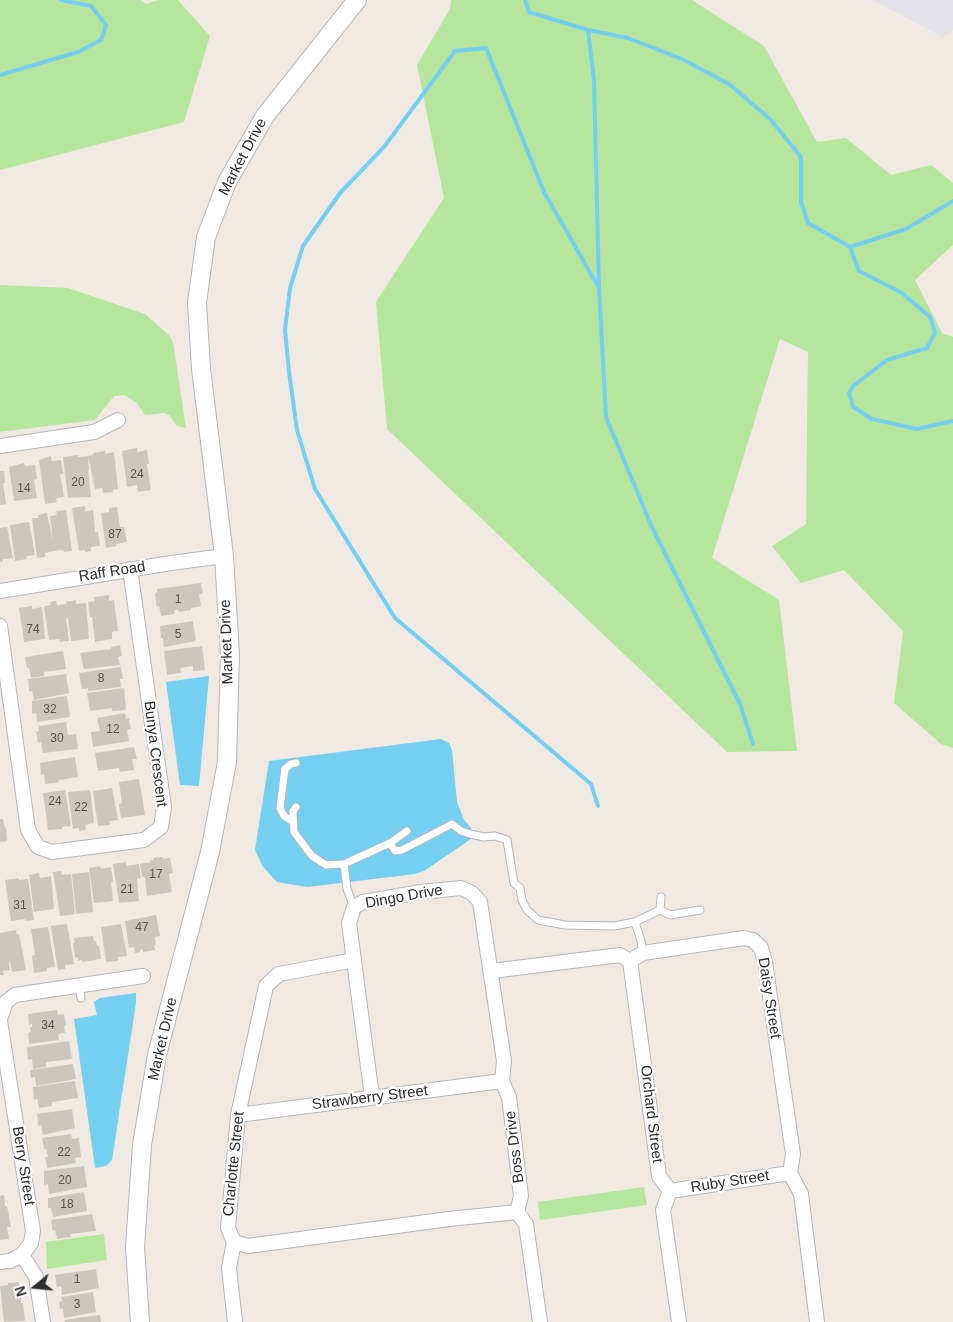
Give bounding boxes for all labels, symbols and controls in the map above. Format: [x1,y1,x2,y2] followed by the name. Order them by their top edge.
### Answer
[215,115,271,199] street label: Market Drive
[130,468,144,482] house number: 24
[71,476,85,490] house number: 20
[17,482,31,496] house number: 14
[108,528,122,542] house number: 87
[77,558,147,586] street label: Raff Road
[175,593,181,607] house number: 1
[217,599,237,685] street label: Market Drive
[26,623,40,637] house number: 74
[175,628,181,642] house number: 5
[98,672,104,686] house number: 8
[140,700,170,808] street label: Bunya Crescent
[43,703,57,717] house number: 32
[106,723,120,737] house number: 12
[50,732,64,746] house number: 30
[48,795,62,809] house number: 24
[74,801,88,815] house number: 22
[149,868,163,882] house number: 17
[364,881,444,913] street label: Dingo Drive
[120,883,134,897] house number: 21
[13,899,27,913] house number: 31
[135,921,149,935] house number: 47
[754,956,784,1040] street label: Daisy Street
[145,996,181,1082] street label: Market Drive
[41,1019,55,1033] house number: 34
[636,1064,666,1164] street label: Orchard Street
[311,1082,429,1114] street label: Strawberry Street
[502,1110,528,1184] street label: Boss Drive
[220,1111,248,1217] street label: Charlotte Street
[8,1125,38,1207] street label: Berry Street
[57,1146,71,1160] house number: 22
[689,1167,771,1197] street label: Ruby Street
[58,1174,72,1188] house number: 20
[60,1198,74,1212] house number: 18
[10,1262,60,1312] north arrow
[74,1273,80,1287] house number: 1
[12,1284,30,1299] text: N
[74,1298,80,1312] house number: 3

